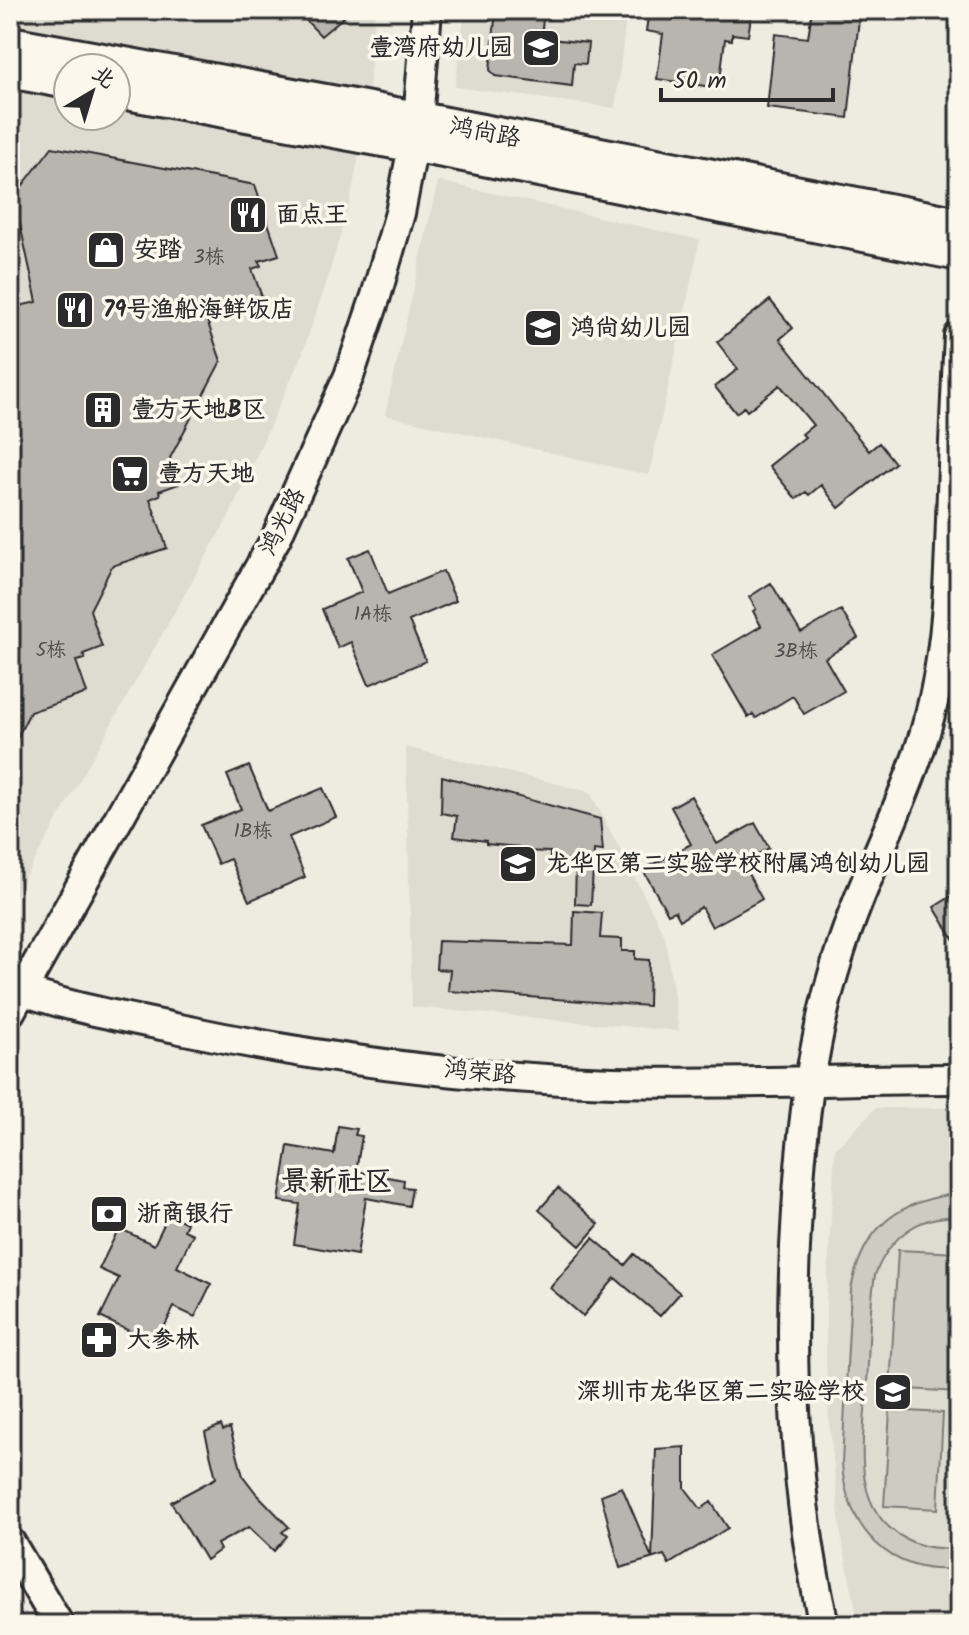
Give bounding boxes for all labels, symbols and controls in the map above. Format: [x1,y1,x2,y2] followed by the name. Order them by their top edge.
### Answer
[520,27,562,69] school or university icon: 壹湾府幼儿园
[369,29,513,68] place label: 壹湾府幼儿园
[52,52,132,132] north arrow
[661,52,833,102] scale bar
[83,58,122,99] text: 北
[673,62,727,101] text: 50 m
[446,107,524,159] street label: 鸿尚路
[227,194,269,236] restaurant icon: 面点王
[276,196,348,235] place label: 面点王
[85,229,127,271] shop icon: 安踏
[134,231,182,270] place label: 安踏
[193,242,225,274] house number: 3栋
[54,289,96,331] restaurant icon: 79号渔船海鲜饭店
[103,291,294,330] place label: 79号渔船海鲜饭店
[522,307,564,349] school or university icon: 鸿尚幼儿园
[571,309,691,348] place label: 鸿尚幼儿园
[82,389,124,431] building icon: 壹方天地B区
[131,391,266,430] place label: 壹方天地B区
[109,453,151,495] supermarket icon: 壹方天地
[158,455,254,494] place label: 壹方天地
[249,481,317,563] street label: 鸿光路
[354,599,392,631] house number: 1A栋
[36,635,66,667] house number: 5栋
[774,636,818,668] house number: 3B栋
[233,816,273,848] house number: 1B栋
[497,843,539,885] school or university icon: 龙华区第二实验学校附属鸿创幼儿园
[546,845,930,884] place label: 龙华区第二实验学校附属鸿创幼儿园
[442,1050,518,1096] street label: 鸿荣路
[281,1160,393,1205] district label: 景新社区
[88,1193,130,1235] bank icon: 浙商银行
[137,1195,233,1234] place label: 浙商银行
[78,1319,120,1361] pharmacy icon: 大参林
[127,1321,199,1360] place label: 大参林
[872,1371,914,1413] school or university icon: 深圳市龙华区第二实验学校
[577,1373,865,1412] place label: 深圳市龙华区第二实验学校

